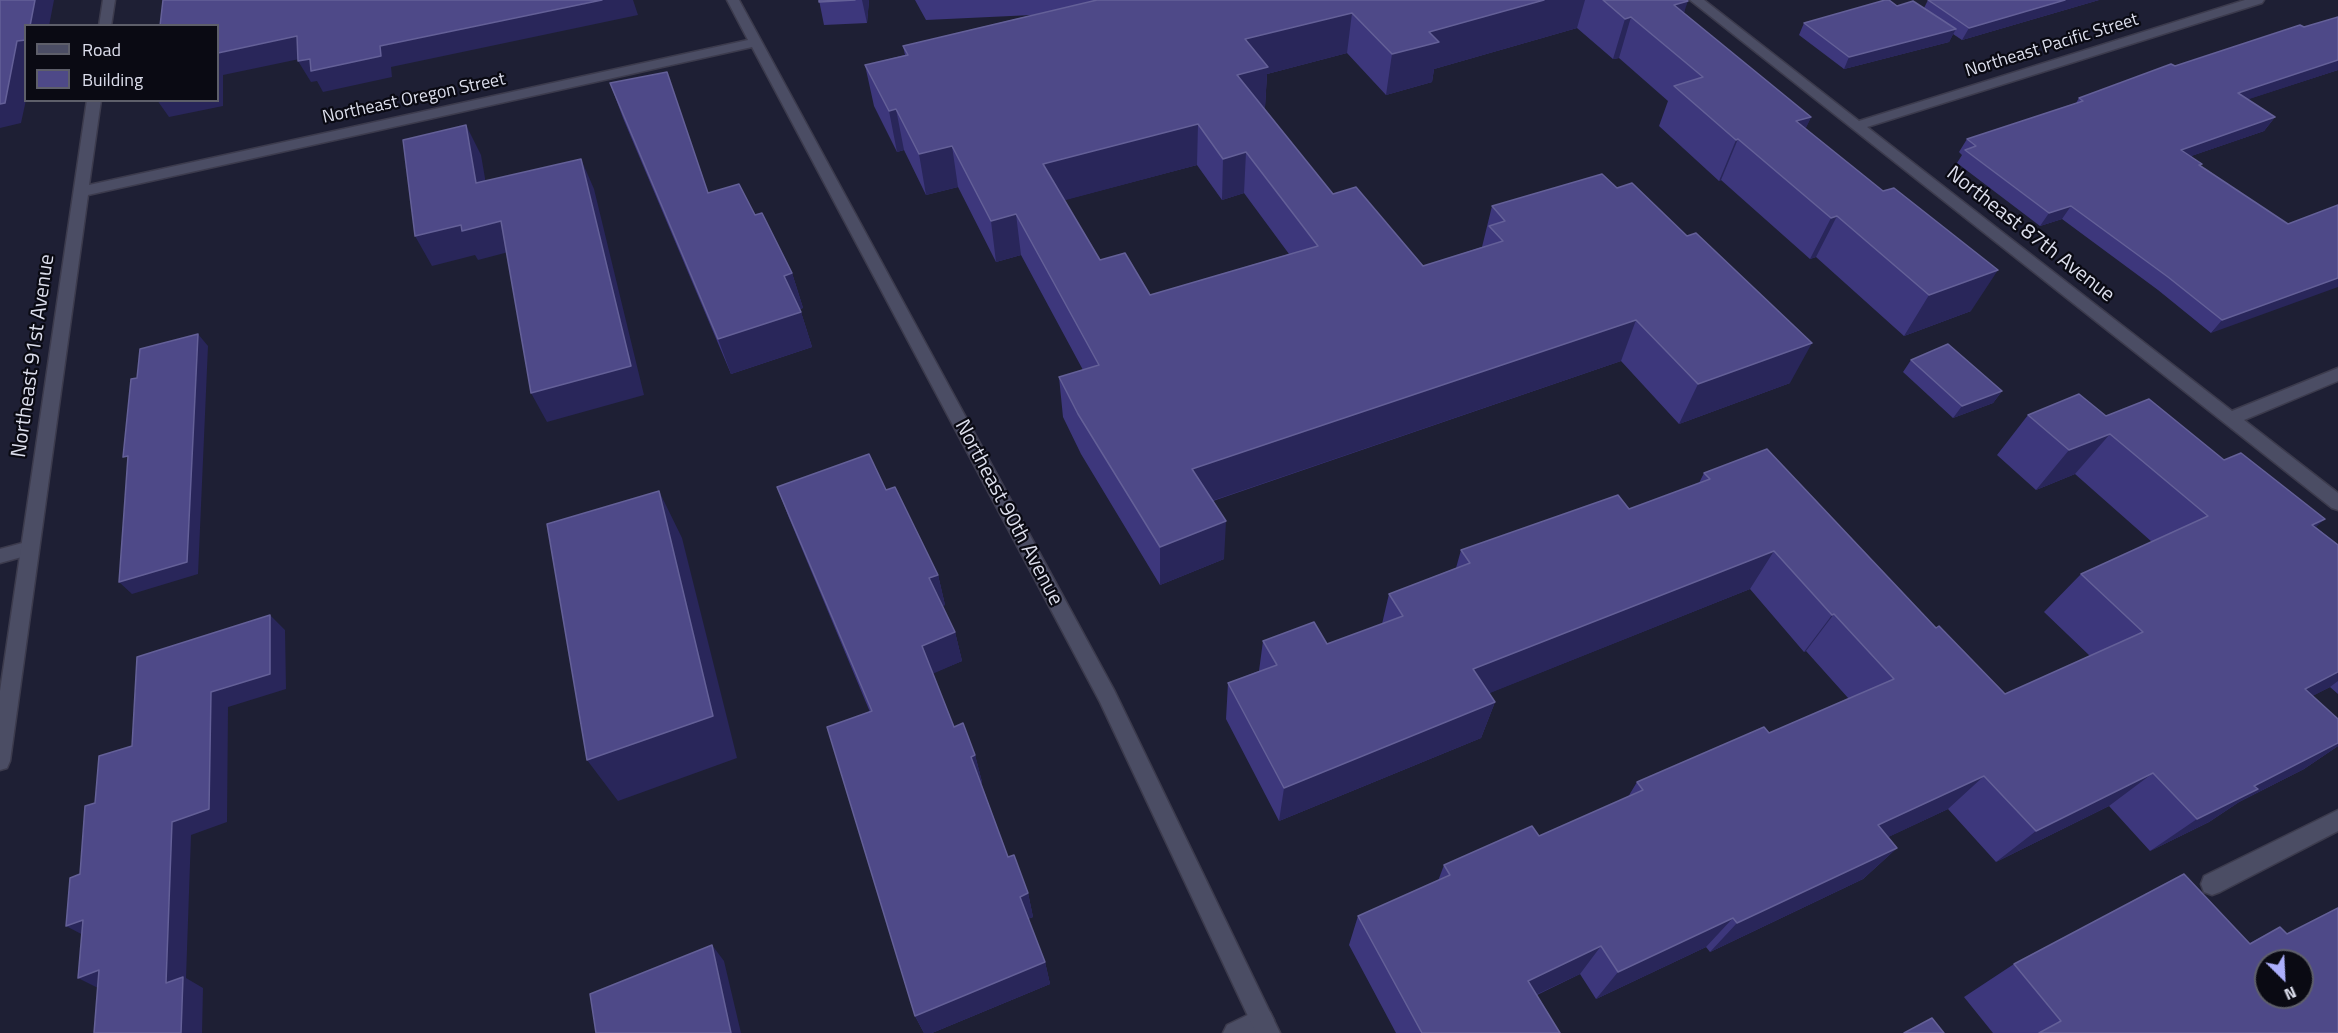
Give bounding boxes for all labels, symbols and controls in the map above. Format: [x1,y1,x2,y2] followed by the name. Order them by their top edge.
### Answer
[1963,9,2141,83] street label: Northeast Pacific Street
[24,24,219,102] legend
[82,36,121,63] text: Road
[82,66,143,93] text: Building
[321,69,507,129] street label: Northeast Oregon Street
[1941,162,2119,308] street label: Northeast 87th Avenue
[7,253,61,459] street label: Northeast 91st Avenue
[948,416,1068,610] street label: Northeast 90th Avenue
[2254,949,2314,1009] north arrow
[2281,980,2300,1007] text: N

